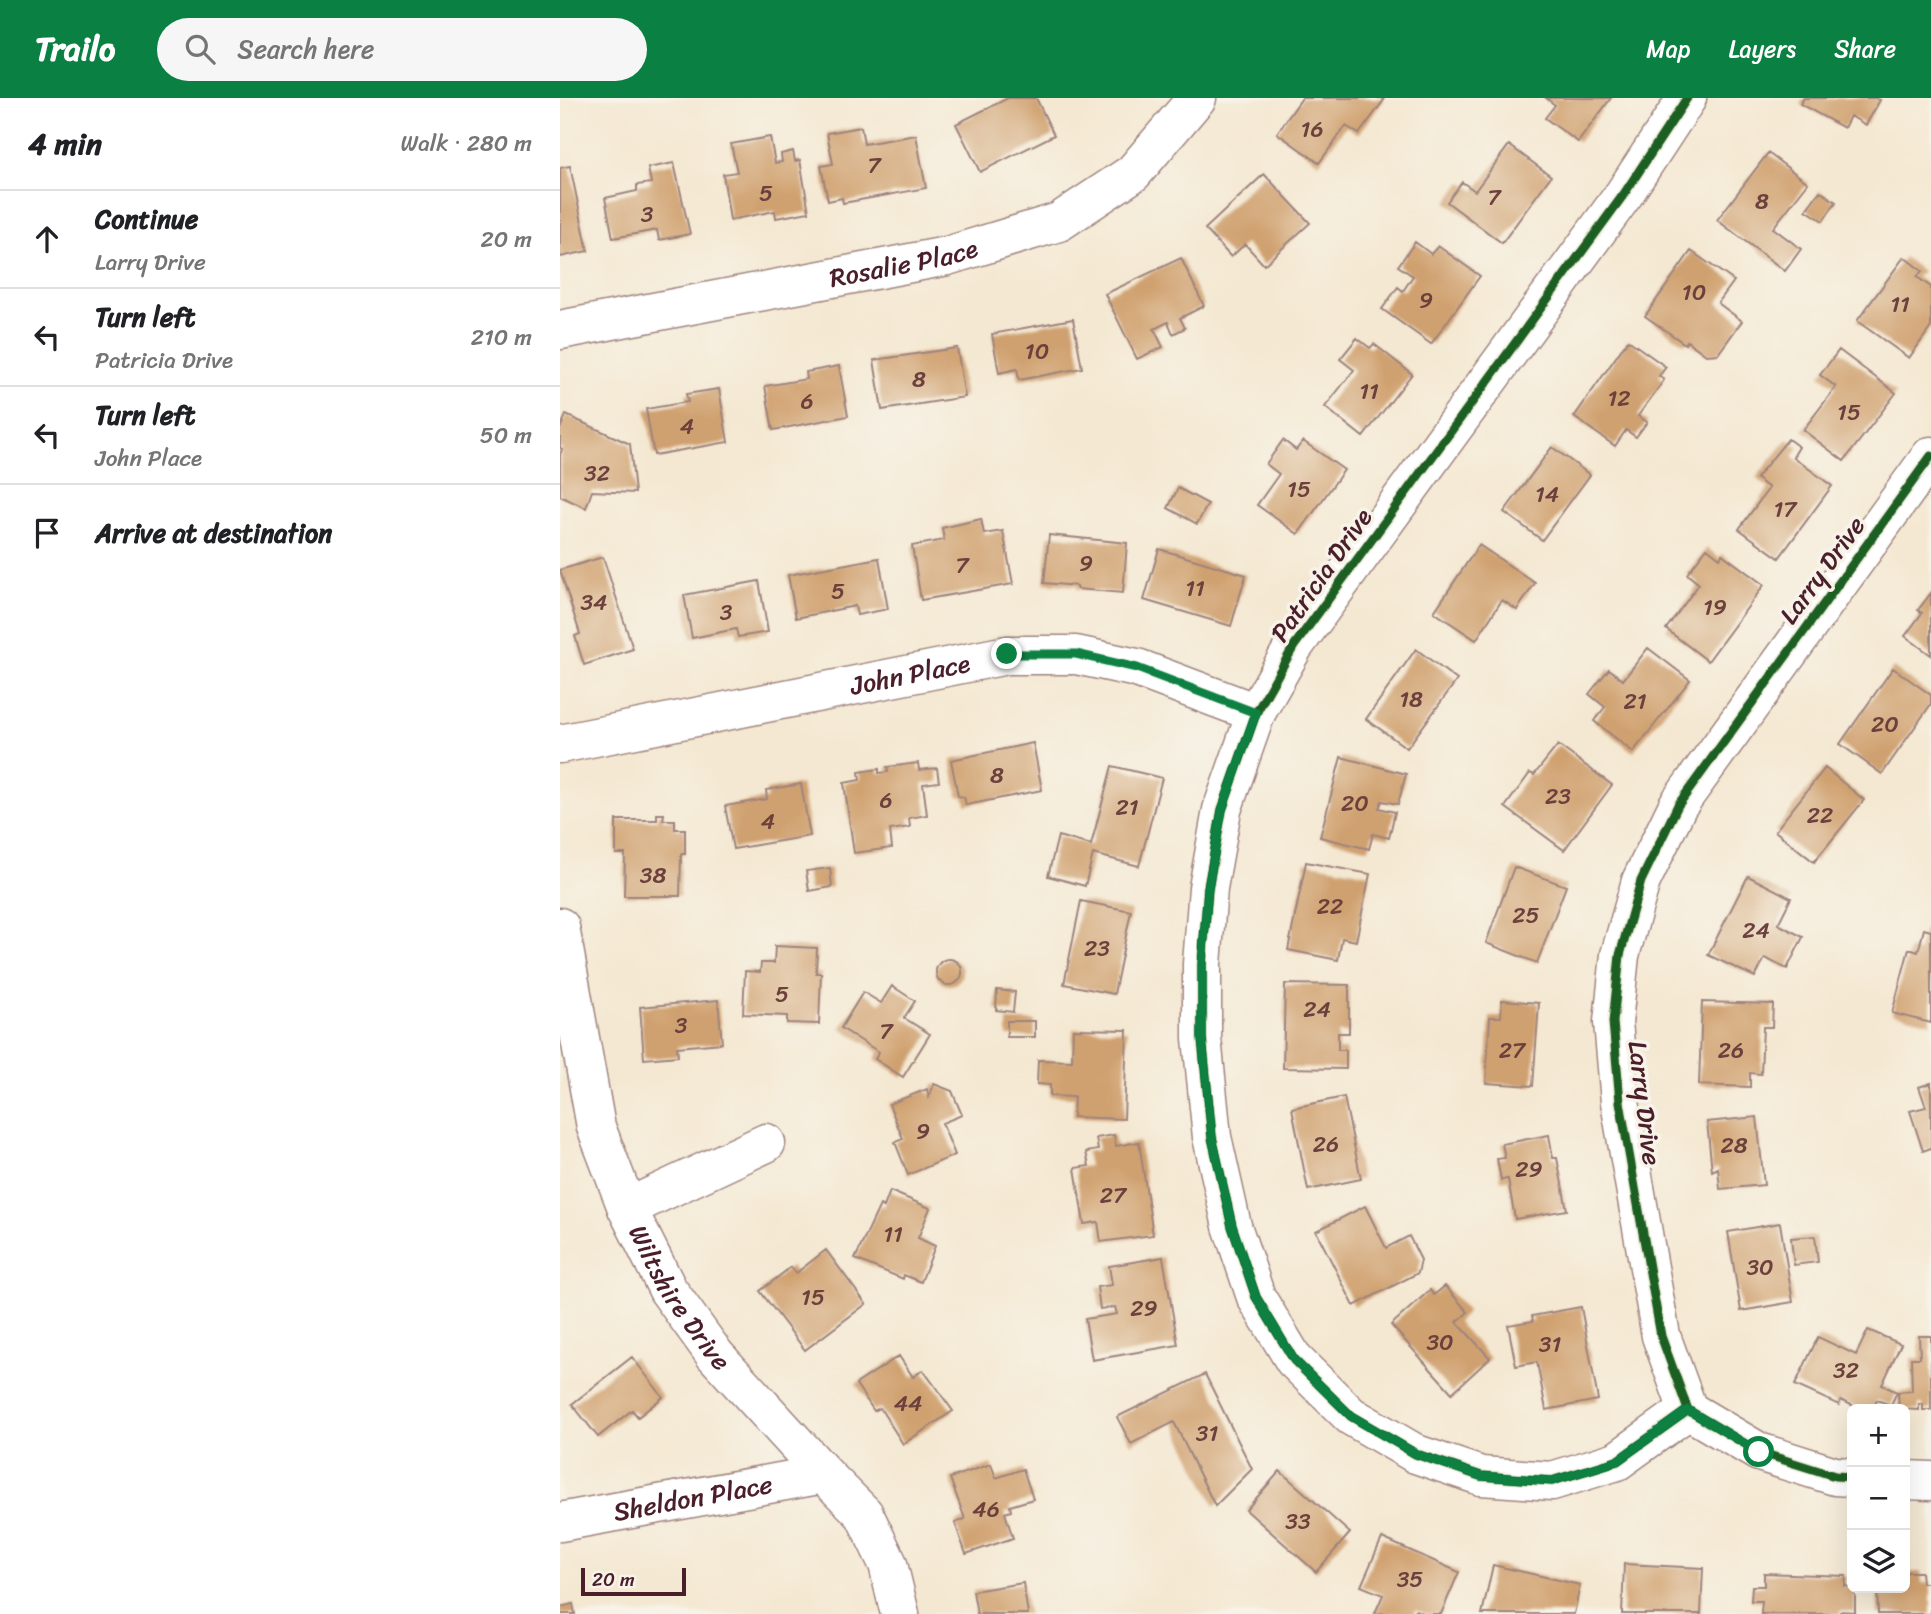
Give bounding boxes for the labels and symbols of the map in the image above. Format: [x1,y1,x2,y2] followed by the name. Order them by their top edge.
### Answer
[1301,109,1323,150] house number: 16
[867,145,882,186] house number: 7
[759,173,773,214] house number: 5
[1487,177,1502,218] house number: 7
[1755,181,1769,222] house number: 8
[641,194,654,235] house number: 3
[825,225,984,301] street label: Rosalie Place
[1682,272,1706,313] house number: 10
[1419,280,1433,321] house number: 9
[1890,284,1910,325] house number: 11
[1025,331,1049,372] house number: 10
[912,359,926,400] house number: 8
[1359,371,1379,412] house number: 11
[1607,378,1631,419] house number: 12
[800,381,814,422] house number: 6
[1837,392,1861,433] house number: 15
[680,406,694,447] house number: 4
[584,453,610,494] house number: 32
[1287,469,1311,510] house number: 15
[1535,474,1559,515] house number: 14
[1774,489,1798,530] house number: 17
[1257,498,1385,652] street label: Patricia Drive
[1767,506,1877,634] street label: Larry Drive
[1079,543,1093,584] house number: 9
[955,545,970,586] house number: 7
[1185,568,1205,609] house number: 11
[831,571,845,612] house number: 5
[580,582,608,623] house number: 34
[1703,587,1727,628] house number: 19
[720,592,733,633] house number: 3
[991,638,1022,669] route end
[845,640,974,709] street label: John Place
[1399,679,1423,720] house number: 18
[1623,681,1647,722] house number: 21
[1871,704,1899,745] house number: 20
[990,755,1004,796] house number: 8
[1545,776,1571,817] house number: 23
[879,780,893,821] house number: 6
[1341,783,1369,824] house number: 20
[1115,787,1139,828] house number: 21
[1807,795,1833,836] house number: 22
[761,801,775,842] house number: 4
[640,855,666,896] house number: 38
[1317,886,1343,927] house number: 22
[1512,895,1540,936] house number: 25
[1742,910,1770,951] house number: 24
[1084,928,1110,969] house number: 23
[775,974,789,1015] house number: 5
[1303,989,1331,1030] house number: 24
[675,1005,688,1046] house number: 3
[879,1011,894,1052] house number: 7
[1499,1030,1527,1071] house number: 27
[1718,1030,1744,1071] house number: 26
[1615,1038,1675,1168] street label: Larry Drive
[916,1111,930,1152] house number: 9
[1313,1124,1339,1165] house number: 26
[1720,1125,1748,1166] house number: 28
[1515,1149,1543,1190] house number: 29
[1100,1175,1128,1216] house number: 27
[883,1214,903,1255] house number: 11
[616,1216,742,1382] street label: Wiltshire Drive
[1746,1247,1774,1288] house number: 30
[801,1277,825,1318] house number: 15
[1130,1288,1158,1329] house number: 29
[1426,1322,1454,1363] house number: 30
[1539,1324,1561,1365] house number: 31
[1833,1350,1859,1391] house number: 32
[894,1383,922,1424] house number: 44
[1196,1413,1218,1454] house number: 31
[1743,1436,1774,1467] route start
[609,1461,776,1535] street label: Sheldon Place
[972,1489,1000,1530] house number: 46
[1285,1501,1311,1542] house number: 33
[1397,1559,1423,1600] house number: 35
[581,1565,686,1597] scale bar

